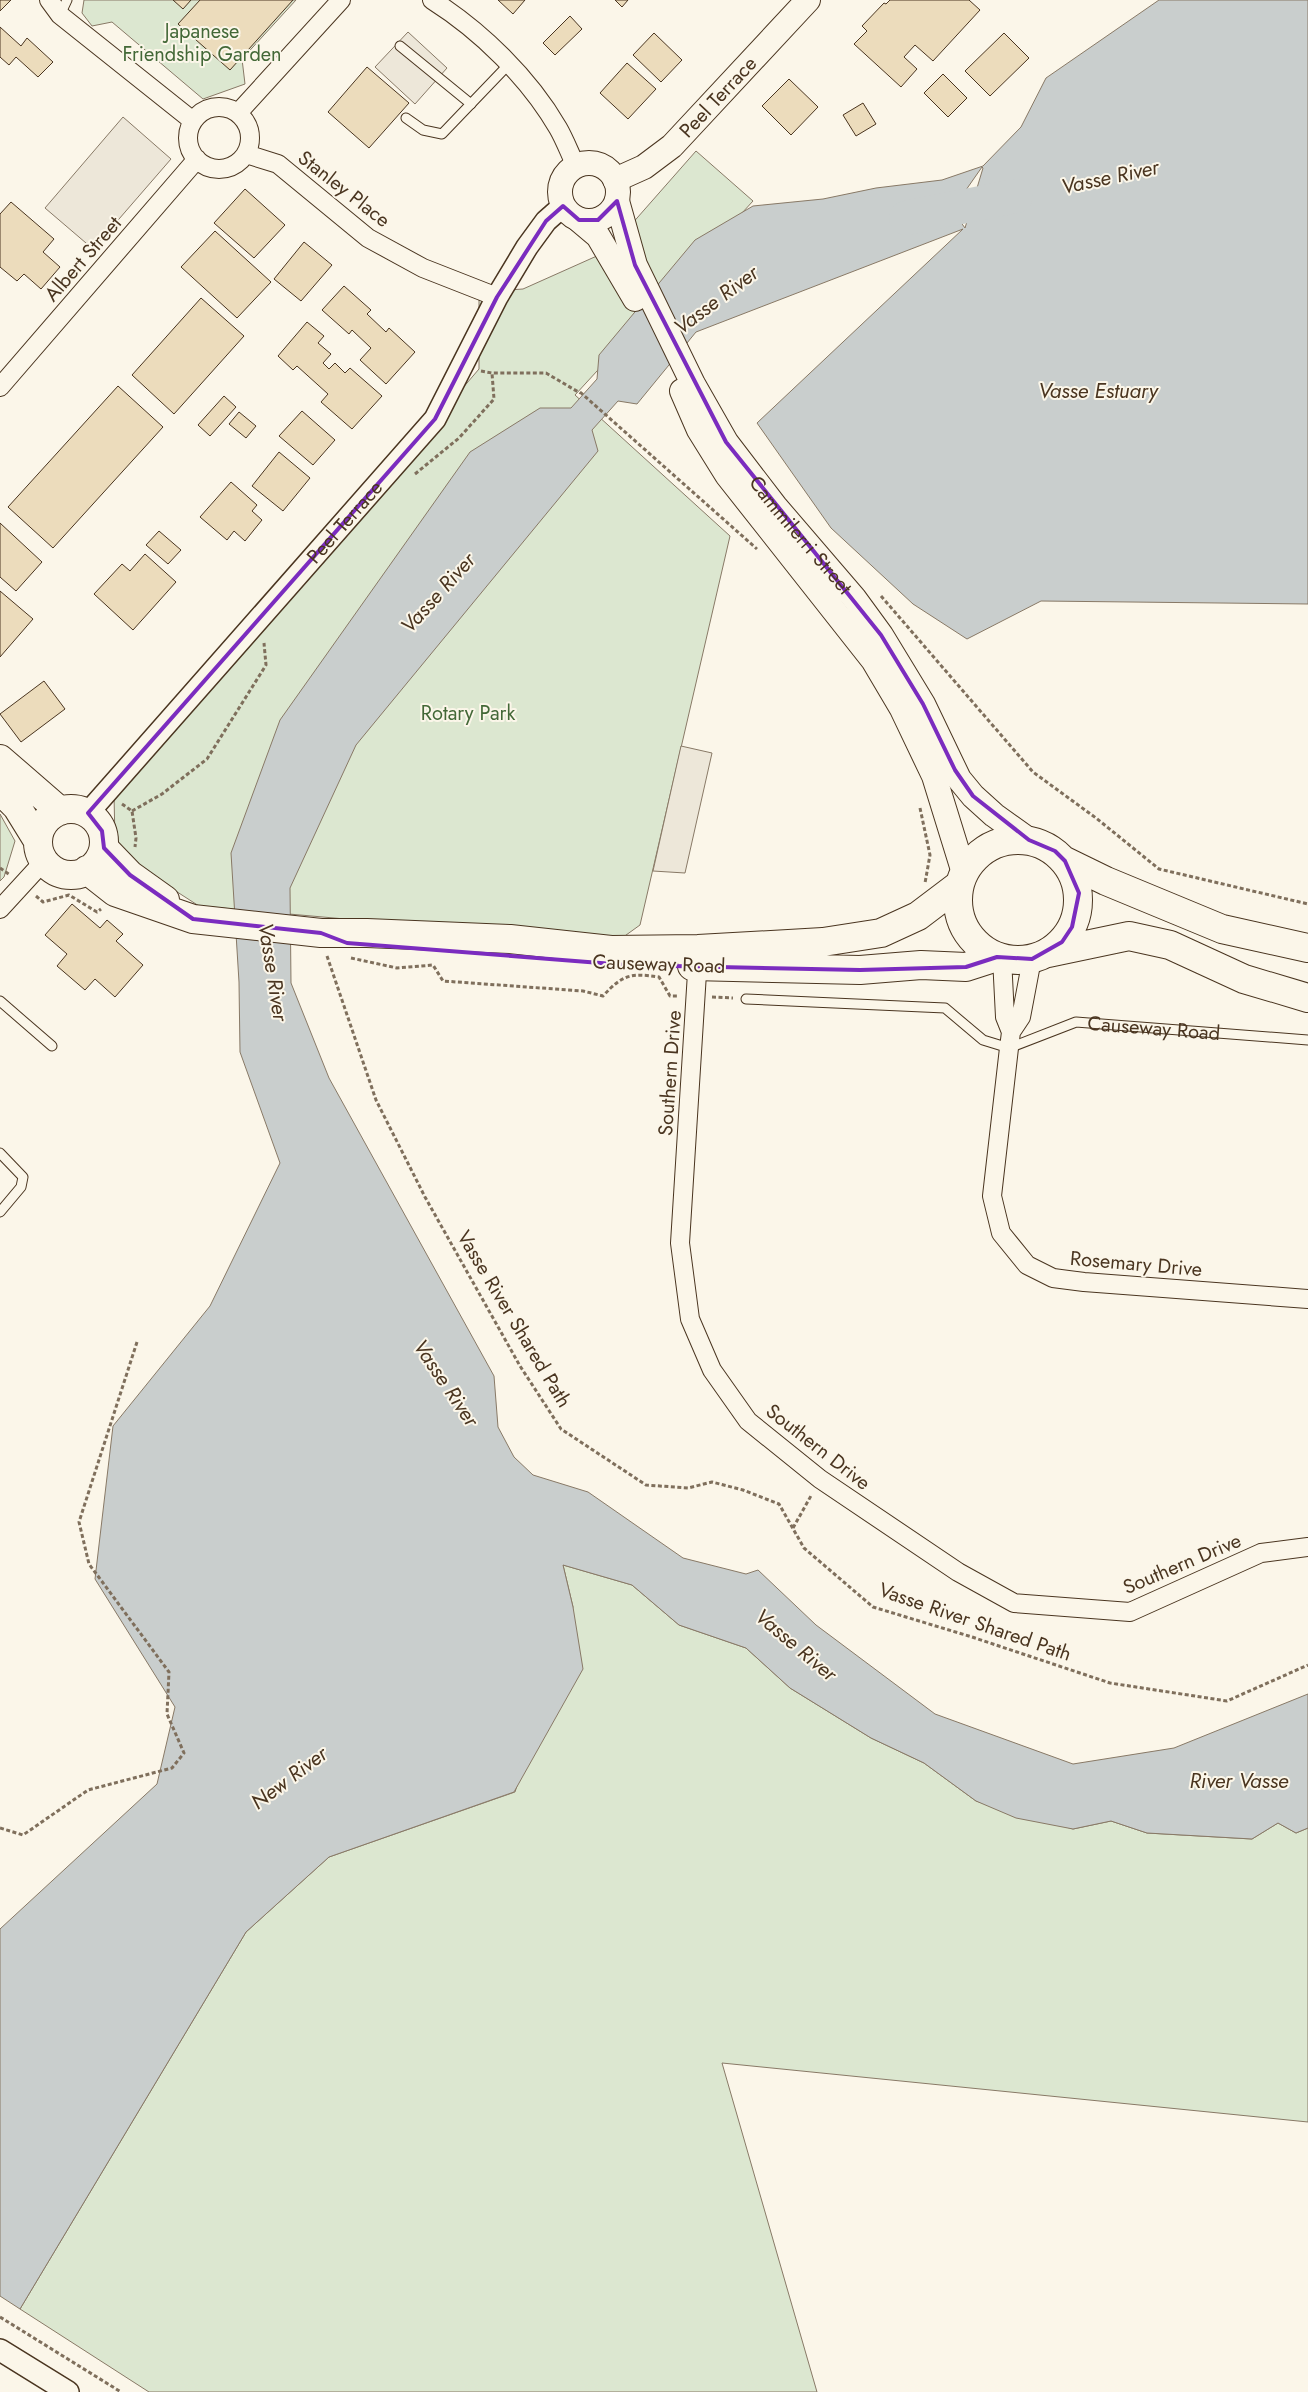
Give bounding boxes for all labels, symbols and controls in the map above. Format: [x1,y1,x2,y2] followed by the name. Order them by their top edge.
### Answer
[122,17,282,69] park label: Japanese Friendship Garden
[672,49,763,144] street label: Peel Terrace
[292,144,396,234] street label: Stanley Place
[1058,152,1163,202] water label: Vasse River
[38,210,128,308] street label: Albert Street
[667,258,765,342] water label: Vasse River
[1038,376,1160,406] water label: Vasse Estuary
[742,469,859,601] street label: Cammilerri Street
[300,474,389,570] street label: Peel Terrace
[394,545,483,640] water label: Vasse River
[421,699,515,728] park label: Rotary Park
[250,921,296,1024] water label: Vasse River
[592,947,726,981] street label: Causeway Road
[1086,1008,1221,1048] street label: Causeway Road
[651,1009,689,1137] street label: Southern Drive
[450,1225,578,1413] street label: Vasse River Shared Path
[1069,1244,1203,1284] street label: Rosemary Drive
[406,1334,487,1433] water label: Vasse River
[760,1397,876,1497] street label: Southern Drive
[1118,1526,1246,1602] street label: Southern Drive
[875,1575,1075,1669] street label: Vasse River Shared Path
[748,1602,844,1689] water label: Vasse River
[244,1739,334,1817] water label: New River
[1189,1766,1289,1796] water label: River Vasse

